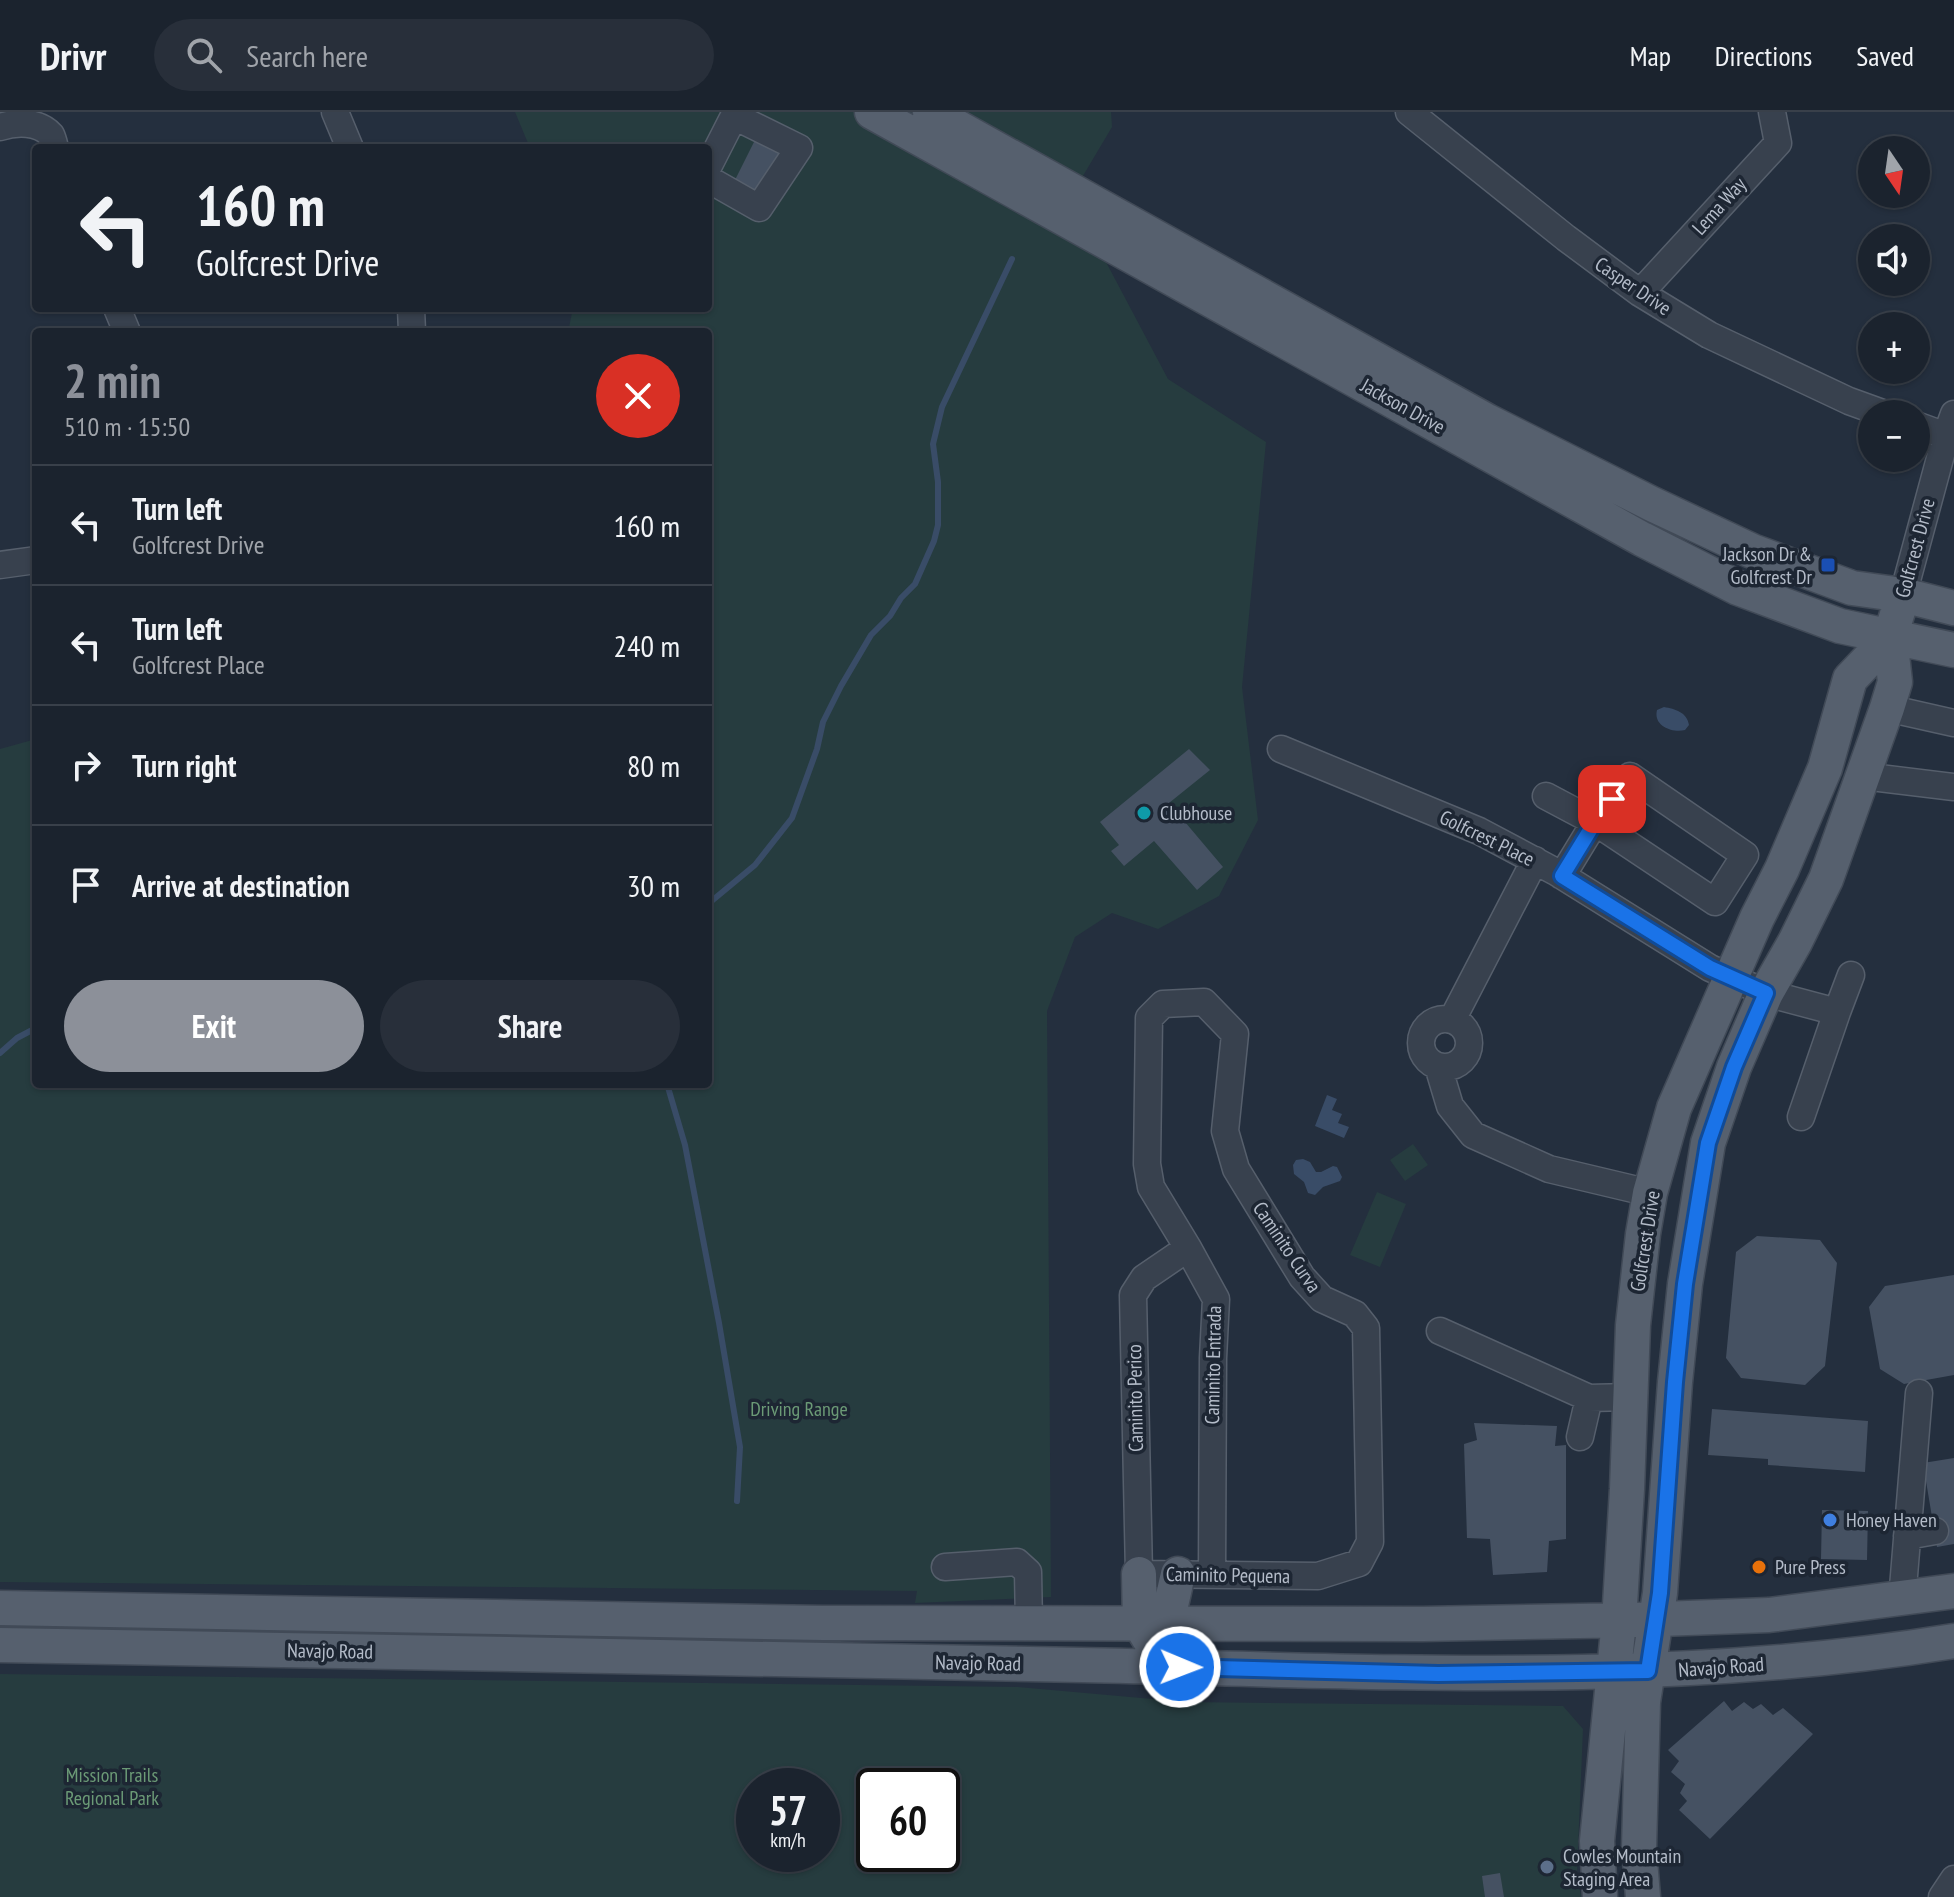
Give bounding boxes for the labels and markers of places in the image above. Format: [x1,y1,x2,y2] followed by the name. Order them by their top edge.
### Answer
[1722,541,1813,590] place label: Jackson Dr & Golfcrest Dr
[1819,556,1837,574] marker: Jackson Dr & Golfcrest Dr
[1578,765,1646,833] pin
[1160,800,1232,826] place label: Clubhouse
[1135,804,1153,822] marker: Clubhouse
[1846,1507,1937,1533] place label: Honey Haven
[1821,1511,1839,1529] marker: Honey Haven
[1775,1554,1846,1580] place label: Pure Press
[1750,1558,1768,1576] marker: Pure Press
[1563,1843,1681,1892] place label: Cowles Mountain Staging Area
[1538,1858,1556,1876] marker: Cowles Mountain Staging Area

